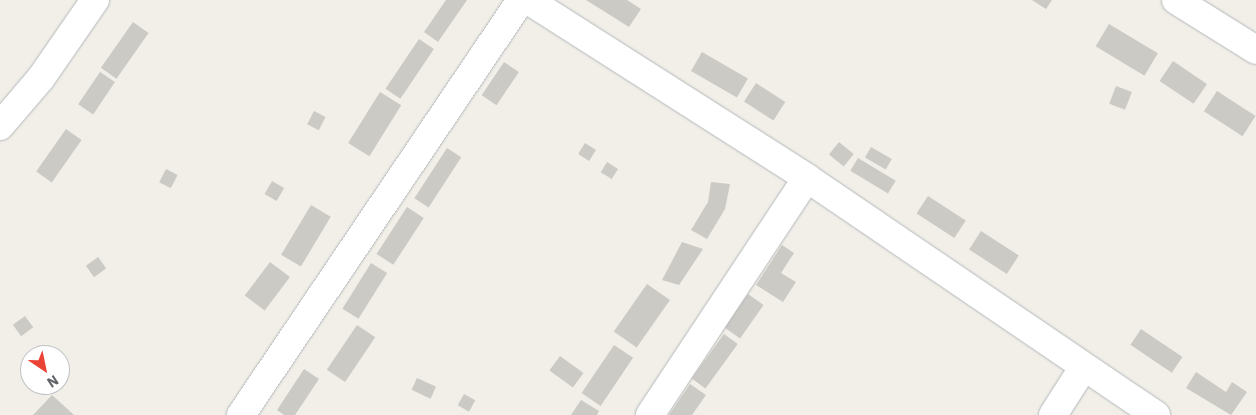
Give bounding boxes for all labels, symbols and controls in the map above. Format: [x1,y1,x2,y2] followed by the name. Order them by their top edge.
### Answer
[20,345,70,395] north arrow
[44,371,62,392] text: N

